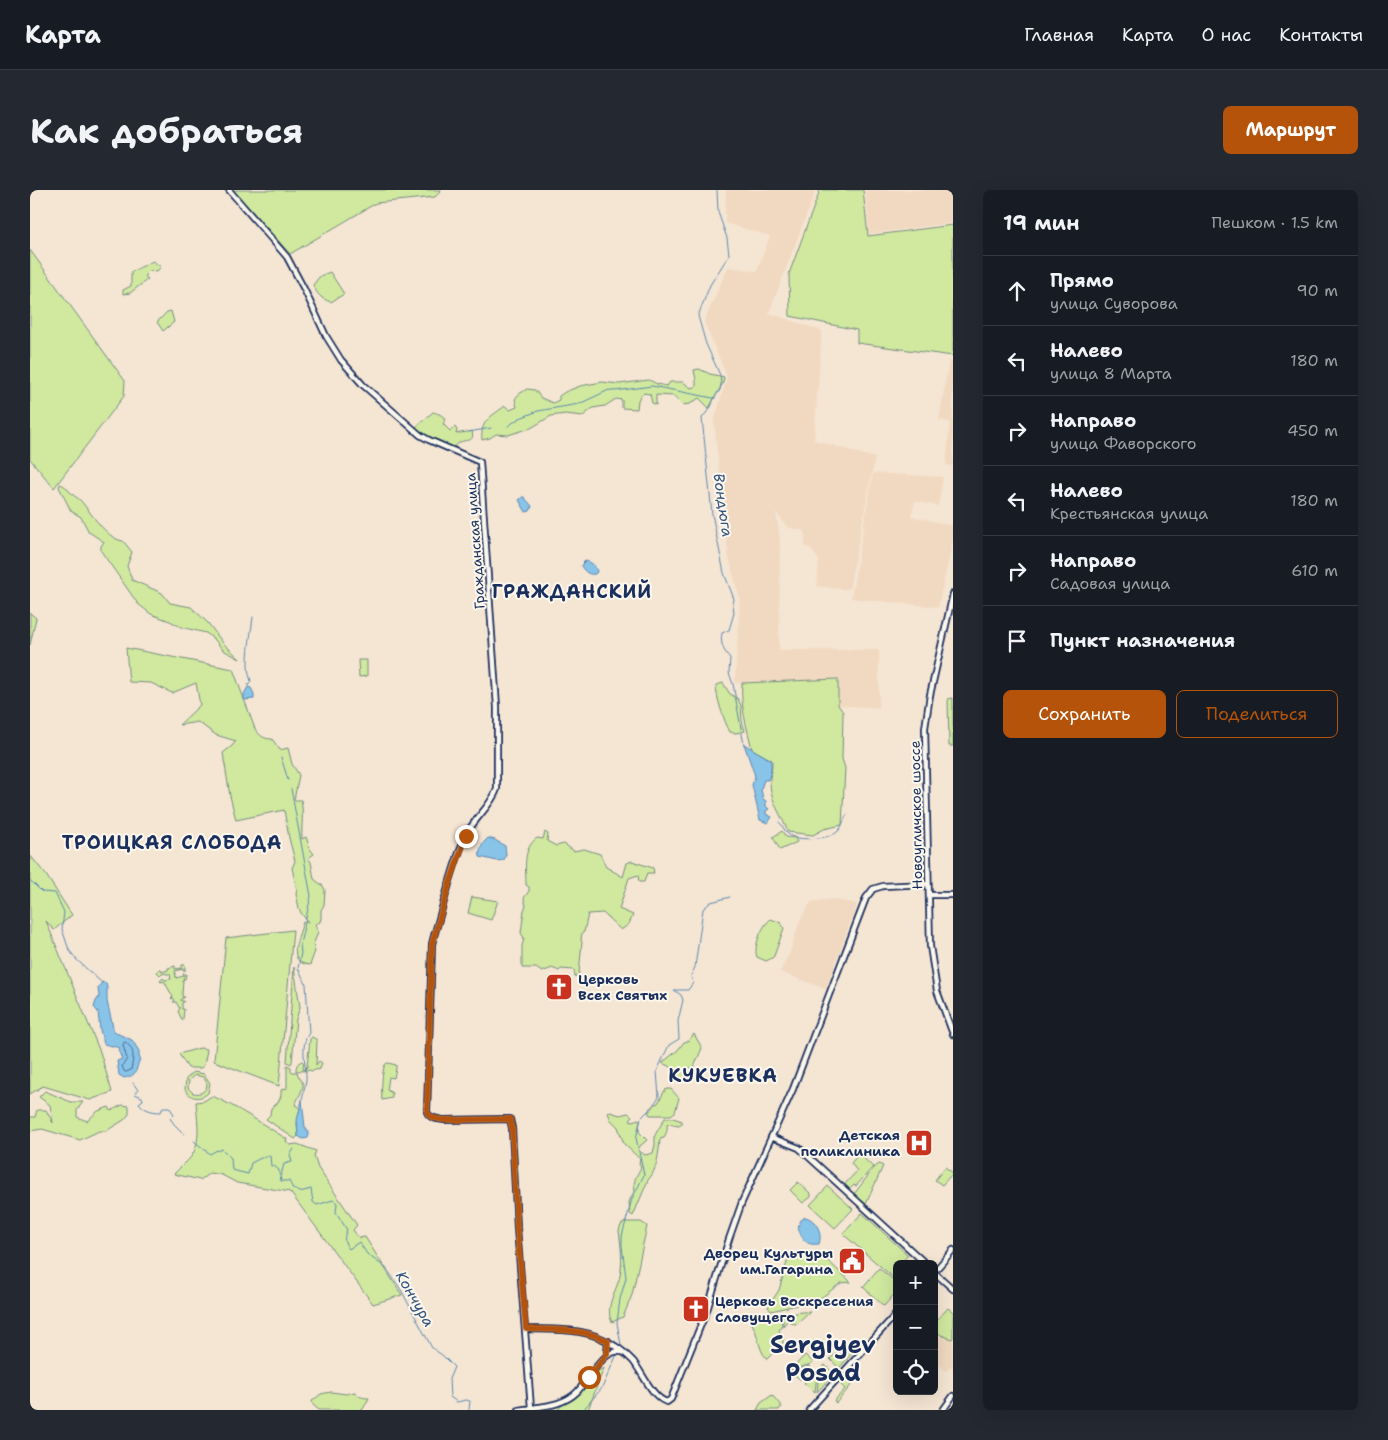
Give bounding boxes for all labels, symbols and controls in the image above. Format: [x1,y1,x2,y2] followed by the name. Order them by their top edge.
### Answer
[25,19,101,51] text: Карта
[1024,23,1094,47] text: Главная
[1122,23,1174,47] text: Карта
[1202,23,1251,47] text: О нас
[1279,23,1363,47] text: Контакты
[1223,106,1358,154] button: Маршрут
[30,107,303,154] text: Как добраться
[1003,209,1080,237] text: 19 мин
[1212,212,1338,233] text: Пешком · 1.5 km
[1050,268,1114,293] text: Прямо
[1003,277,1031,305] icon: ahead
[1297,280,1338,301] text: 90 m
[1050,293,1178,314] text: улица Суворова
[1050,338,1123,363] text: Налево
[1003,347,1031,375] icon: left
[1290,350,1338,371] text: 180 m
[1050,363,1172,384] text: улица 8 Марта
[1050,408,1136,433] text: Направо
[1003,417,1031,445] icon: right
[1287,420,1338,441] text: 450 m
[1050,433,1196,454] text: улица Фаворского
[461,472,489,610] street label: Гражданская улица
[709,472,737,538] water label: Вондюга
[1050,478,1123,503] text: Налево
[1003,487,1031,515] icon: left
[1290,490,1338,511] text: 180 m
[1050,503,1208,524] text: Крестьянская улица
[1050,548,1136,573] text: Направо
[1003,557,1031,585] icon: right
[1291,560,1338,581] text: 610 m
[1050,573,1170,594] text: Садовая улица
[492,579,652,604] district label: ГРАЖДАНСКИЙ
[1003,627,1031,655] icon: arrive
[1050,628,1235,653] text: Пункт назначения
[1003,690,1166,738] button: Сохранить
[1176,690,1338,738] button: Поделиться
[906,740,926,890] street label: Новоугличское шоссе
[455,825,478,848] route end
[62,830,282,855] district label: ТРОИЦКАЯ СЛОБОДА
[578,970,667,1004] place label: Церковь Всех Святых
[544,972,574,1002] church icon: Церковь Всех Святых
[668,1063,778,1088] district label: КУКУЕВКА
[800,1126,900,1160] place label: Детская поликлиника
[904,1128,934,1158] hospital icon: Детская поликлиника
[704,1244,833,1278] place label: Дворец Культуры им.Гагарина
[837,1246,867,1276] public building icon: Дворец Культуры им.Гагарина
[893,1260,938,1395] map controls
[893,1260,938,1305] button: +
[391,1267,439,1331] water label: Кончура
[715,1292,874,1326] place label: Церковь Воскресения Словущего
[681,1294,711,1324] church icon: Церковь Воскресения Словущего
[893,1305,938,1350] button: −
[770,1329,876,1389] district label: Sergiyev Posad
[893,1350,938,1395] button: locate
[578,1366,601,1389] route start

